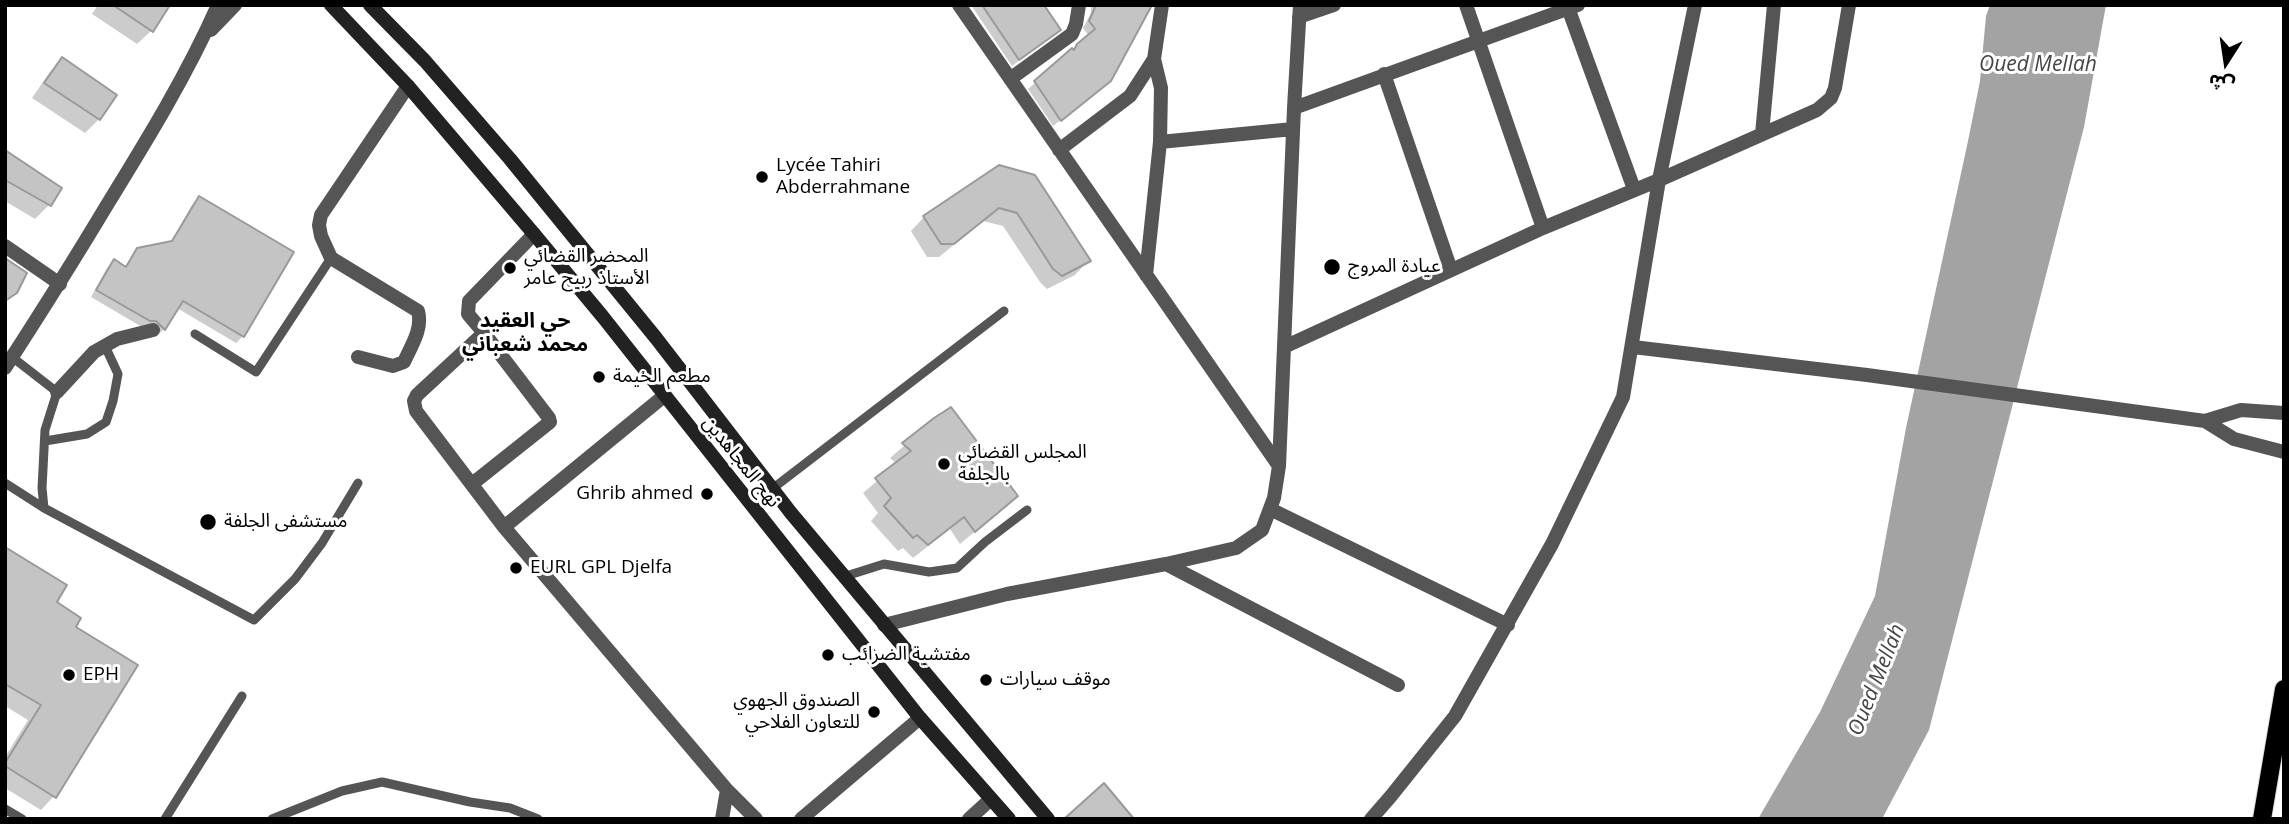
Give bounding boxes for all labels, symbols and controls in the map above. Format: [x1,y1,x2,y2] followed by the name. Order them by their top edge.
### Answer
[2191,28,2261,98] north arrow
[1979,52,2097,78] water label: Oued Mellah
[2206,68,2237,99] text: ش
[776,155,910,199] place label: Lycée Tahiri Abderrahmane
[754,169,770,185] marker: Lycée Tahiri Abderrahmane
[524,246,650,290] place label: المحضر القضائي الأستاذ ربيح عامر
[1348,256,1440,278] place label: عيادة المروج
[1322,257,1342,277] marker: عيادة المروج
[502,260,518,276] marker: المحضر القضائي الأستاذ ربيح عامر
[462,308,588,358] district label: حي العقيد محمد شعباني
[613,366,711,388] place label: مطعم الخيمة
[591,369,607,385] marker: مطعم الخيمة
[697,412,785,512] street label: نهج المجاهدين
[958,442,1087,486] place label: المجلس القضائي بالجلفة
[936,456,952,472] marker: المجلس القضائي بالجلفة
[576,483,693,505] place label: Ghrib ahmed
[699,486,715,502] marker: Ghrib ahmed
[224,511,348,533] place label: مستشفى الجلفة
[198,512,218,532] marker: مستشفى الجلفة
[530,557,672,579] place label: EURL GPL Djelfa
[508,560,524,576] marker: EURL GPL Djelfa
[1843,621,1911,739] water label: Oued Mellah
[842,644,971,666] place label: مفتشية الضرائب
[820,647,836,663] marker: مفتشية الضرائب
[83,664,119,686] place label: EPH
[61,667,77,683] marker: EPH
[1000,669,1111,691] place label: موقف سيارات
[978,672,994,688] marker: موقف سيارات
[733,690,860,734] place label: الصندوق الجهوي للتعاون الفلاحي
[866,704,882,720] marker: الصندوق الجهوي للتعاون الفلاحي

